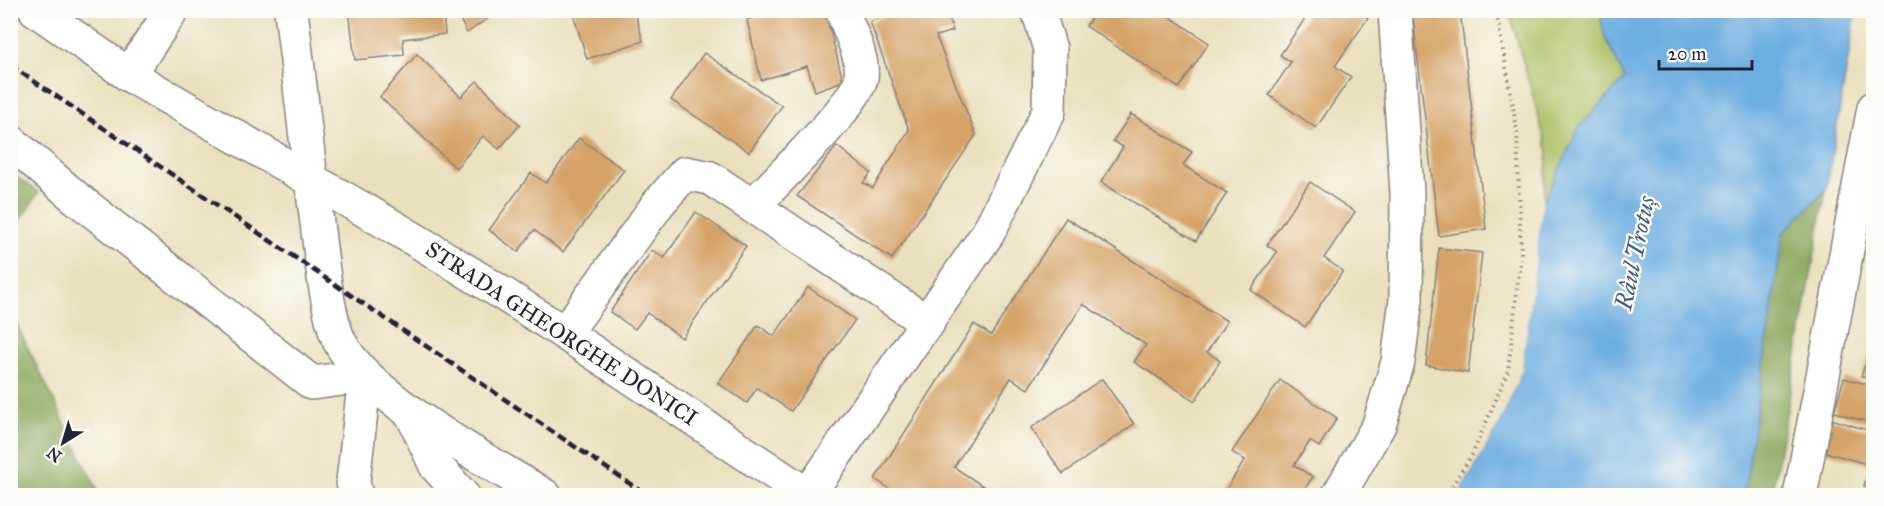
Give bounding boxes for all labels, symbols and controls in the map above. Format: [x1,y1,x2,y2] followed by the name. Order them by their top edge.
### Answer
[1659,33,1752,71] scale bar
[1668,43,1706,65] text: 20 m
[1608,192,1662,314] water label: Râul Trotuș
[421,235,703,432] street label: STRADA GHEORGHE DONICI
[33,413,93,473] north arrow
[43,443,65,466] text: N

